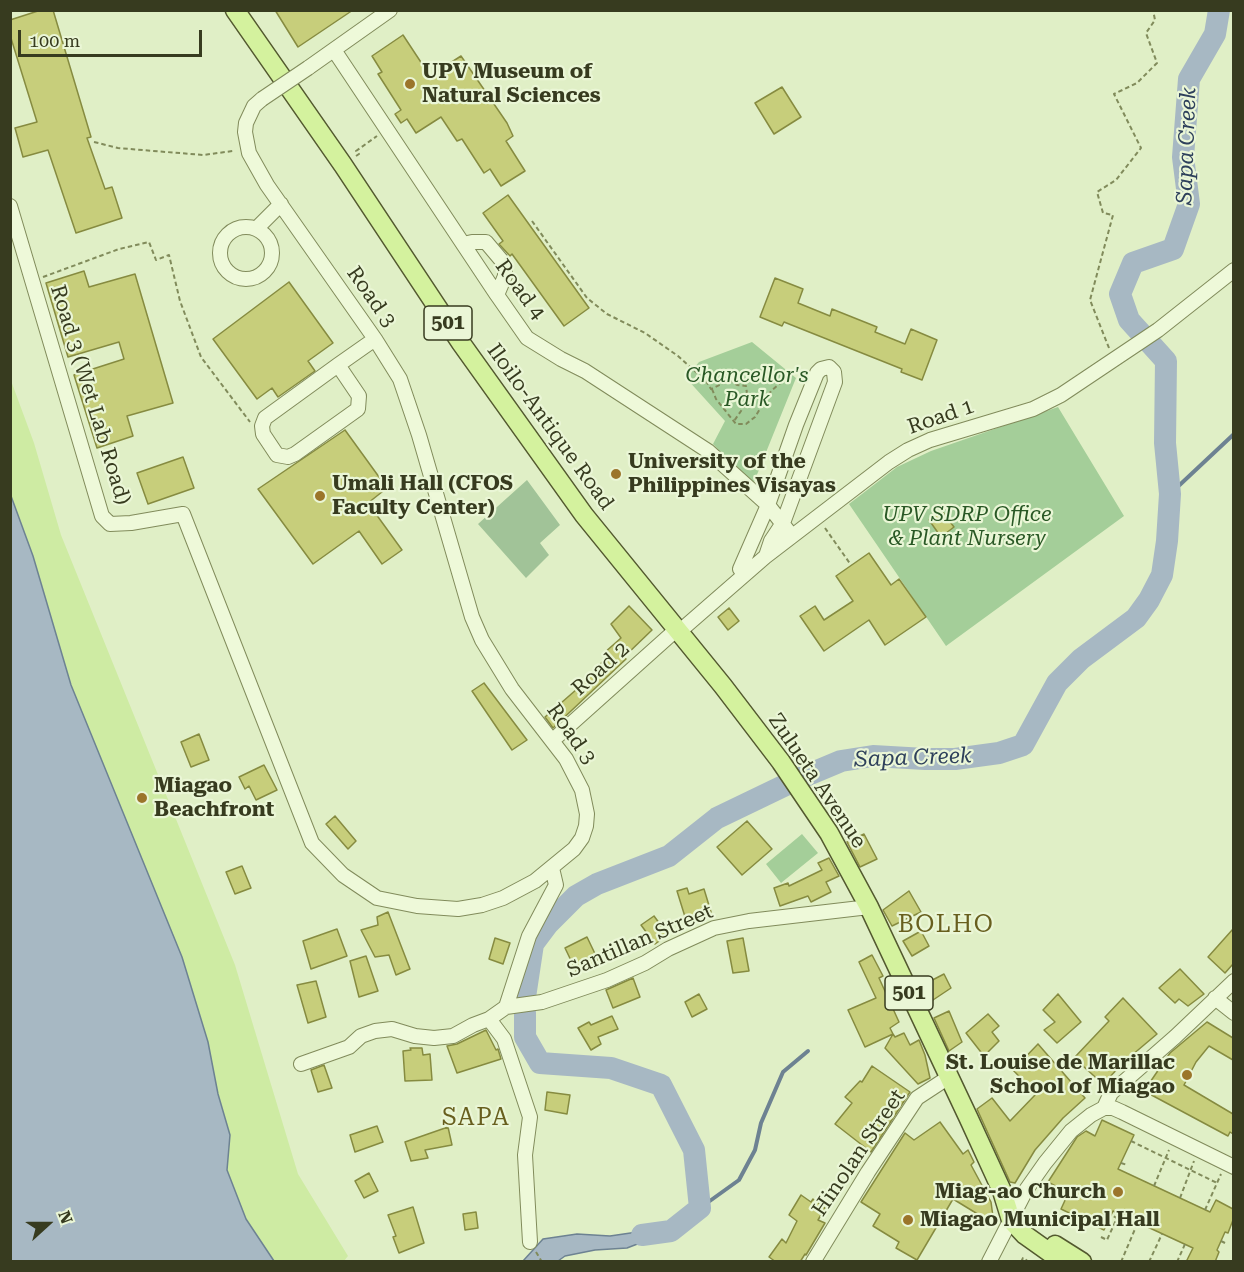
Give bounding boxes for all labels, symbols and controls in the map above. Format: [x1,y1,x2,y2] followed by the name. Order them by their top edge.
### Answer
[21,18,206,56] scale bar
[29,30,80,51] text: 100 m
[422,59,601,109] place label: UPV Museum of Natural Sciences
[403,77,417,91] marker: UPV Museum of Natural Sciences
[1172,87,1202,205] water label: Sapa Creek
[490,255,550,325] street label: Road 4
[341,262,401,332] street label: Road 3
[45,282,135,508] street label: Road 3 (Wet Lab Road)
[424,306,472,340] road number: 501
[481,339,619,515] street label: Iloilo-Antique Road
[686,363,808,413] park label: Chancellor's Park
[904,394,978,440] street label: Road 1
[628,449,836,499] place label: University of the Philippines Visayas
[609,467,623,481] marker: University of the Philippines Visayas
[332,471,513,521] place label: Umali Hall (CFOS Faculty Center)
[313,489,327,503] marker: Umali Hall (CFOS Faculty Center)
[882,502,1052,552] park label: UPV SDRP Office & Plant Nursery
[567,637,635,701] street label: Road 2
[541,699,601,769] street label: Road 3
[763,709,871,853] street label: Zulueta Avenue
[854,743,972,773] water label: Sapa Creek
[154,773,274,823] place label: Miagao Beachfront
[135,791,149,805] marker: Miagao Beachfront
[563,899,717,983] street label: Santillan Street
[898,911,994,939] district label: BOLHO
[885,976,933,1010] road number: 501
[946,1050,1175,1100] place label: St. Louise de Marillac School of Miagao
[1180,1068,1194,1082] marker: St. Louise de Marillac School of Miagao
[807,1085,911,1221] street label: Hinolan Street
[442,1104,510,1132] district label: SAPA
[935,1179,1106,1205] place label: Miag-ao Church
[1111,1185,1125,1199] marker: Miag-ao Church
[18,1194,78,1254] north arrow
[920,1207,1160,1233] place label: Miagao Municipal Hall
[54,1208,76,1227] text: N
[901,1213,915,1227] marker: Miagao Municipal Hall

